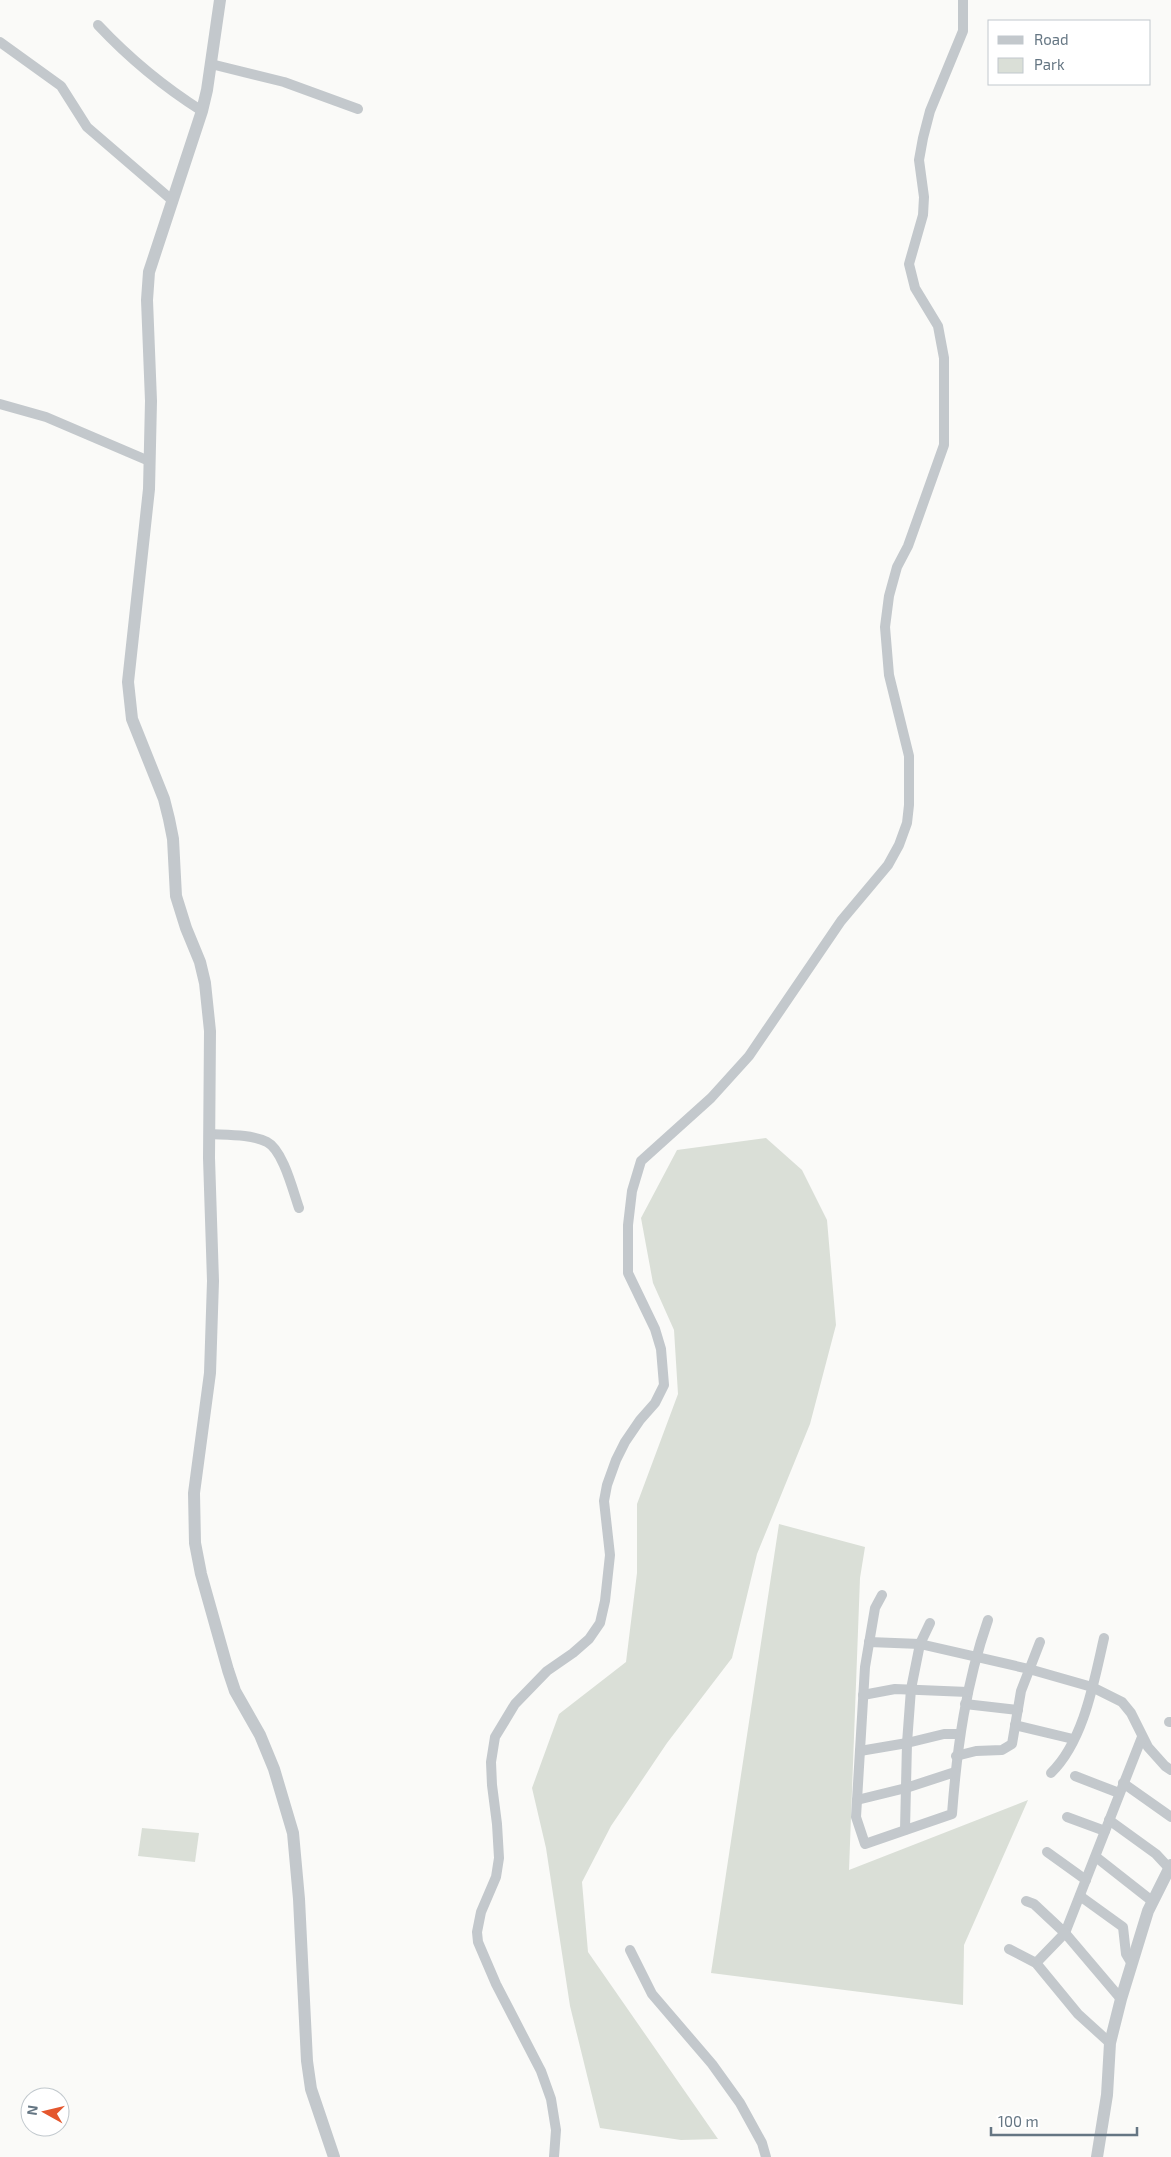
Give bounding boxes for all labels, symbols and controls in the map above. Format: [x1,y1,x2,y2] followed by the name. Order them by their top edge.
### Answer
[988,20,1151,85] legend
[1034,30,1069,48] text: Road
[1034,55,1065,73] text: Park
[20,2087,70,2137] north arrow
[23,2104,41,2116] text: N
[991,2104,1137,2136] scale bar
[998,2112,1039,2130] text: 100 m

